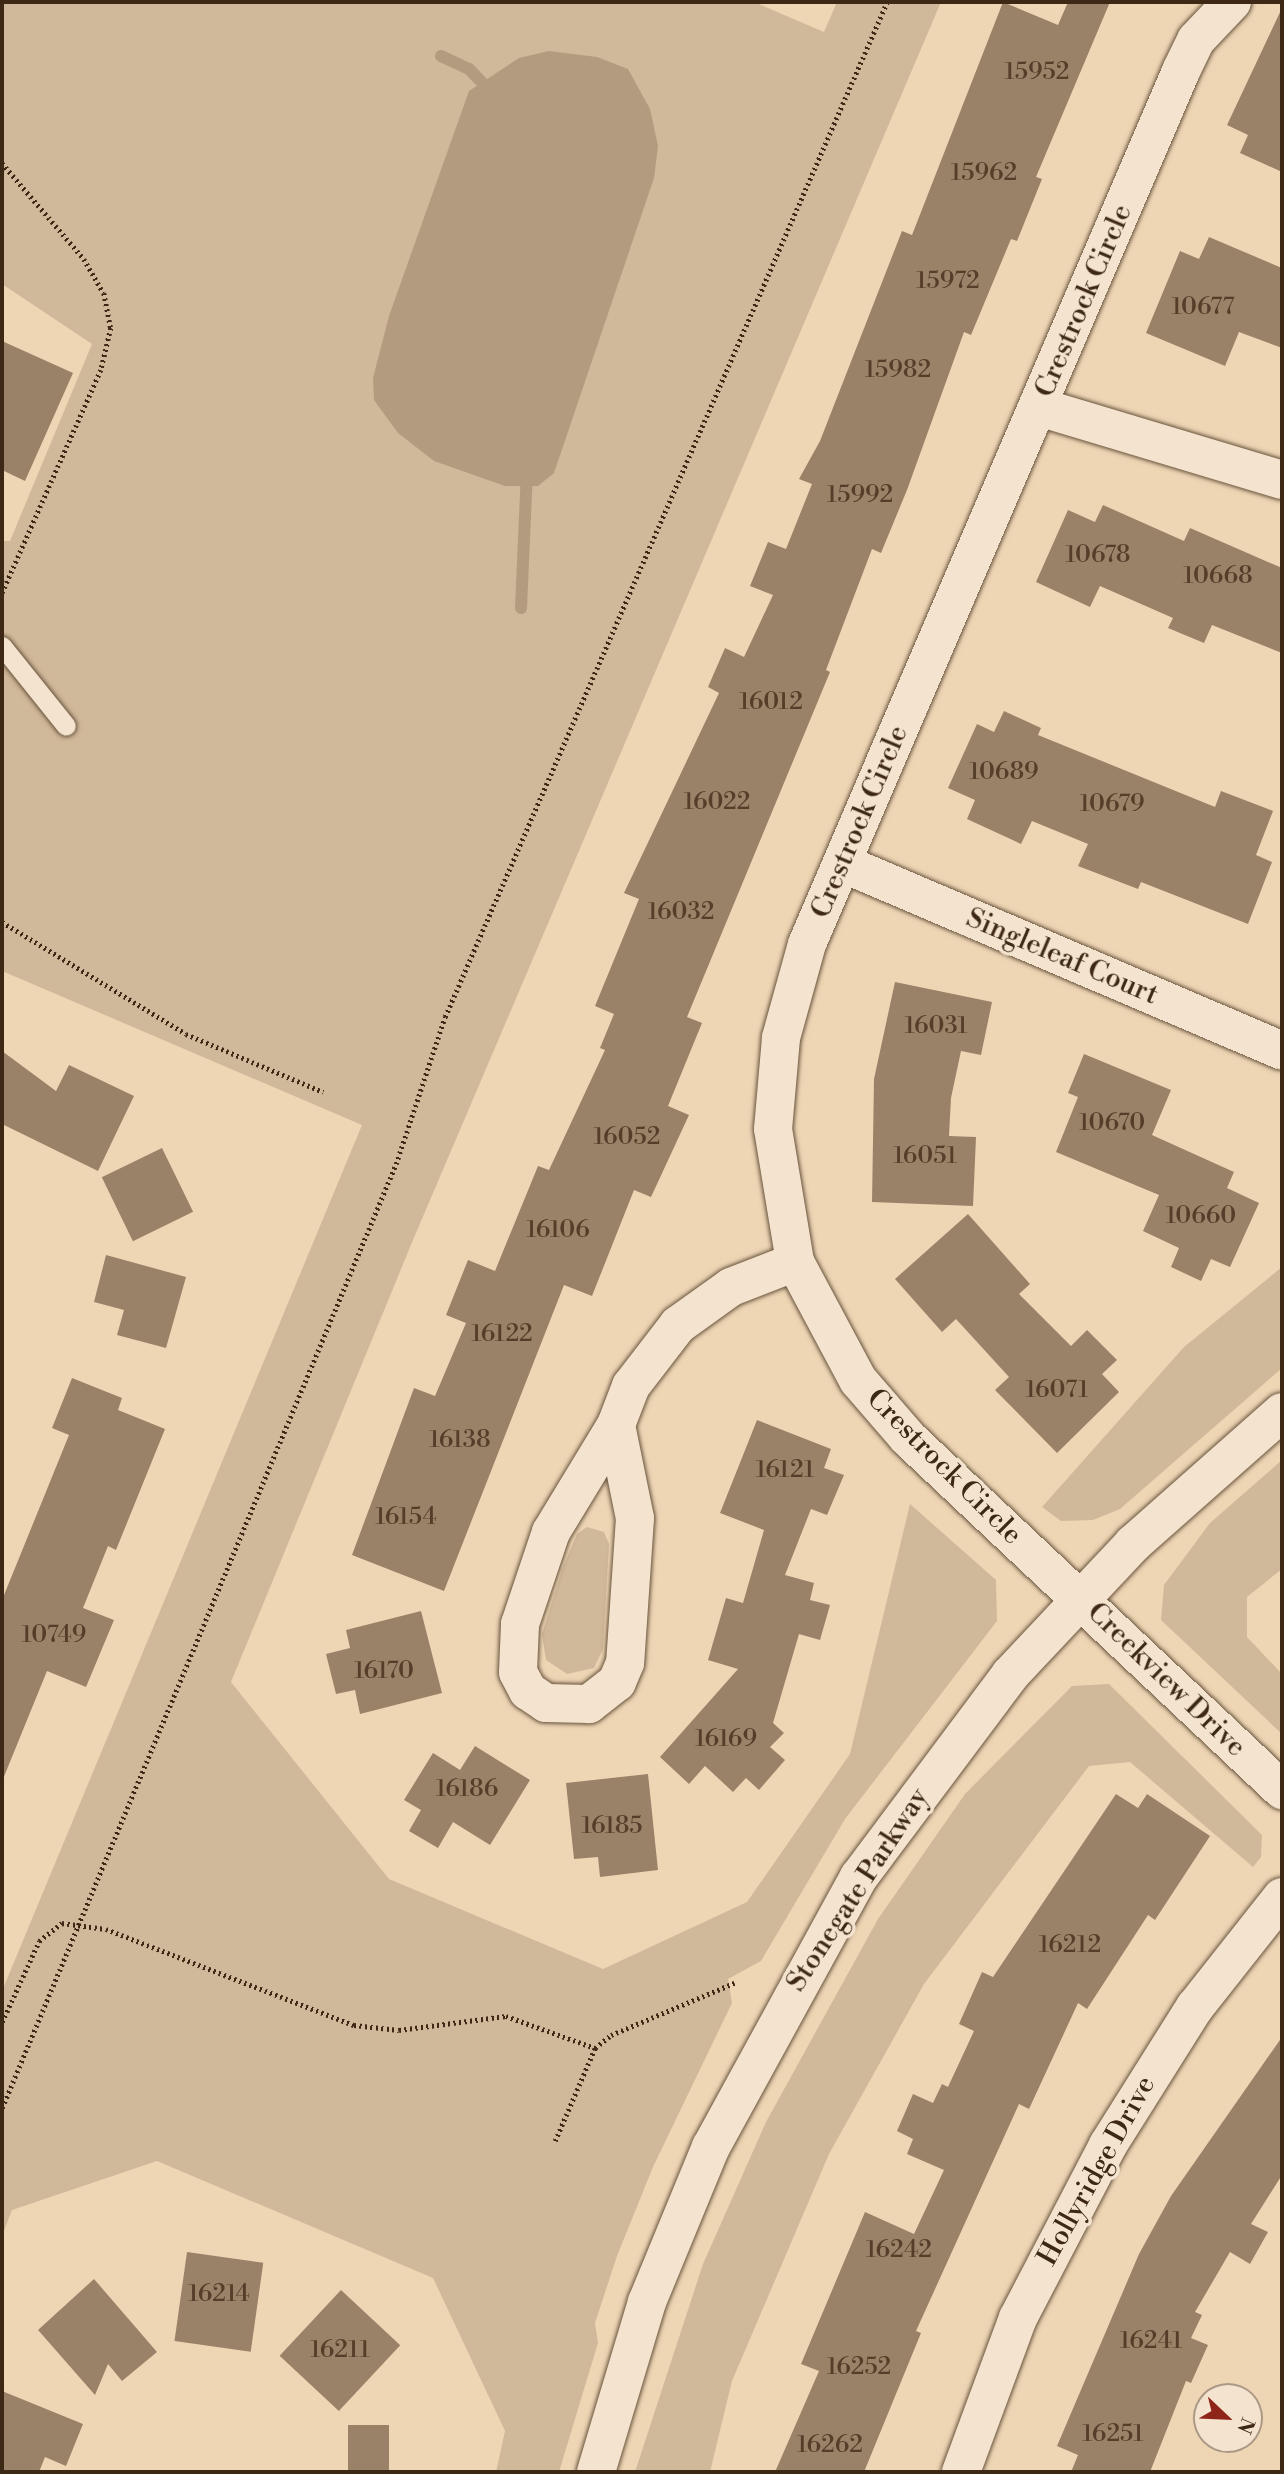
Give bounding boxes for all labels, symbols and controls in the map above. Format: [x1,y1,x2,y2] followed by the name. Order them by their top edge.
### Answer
[1004,59,1070,87] house number: 15952
[951,160,1017,188] house number: 15962
[1028,200,1140,402] street label: Crestrock Circle
[916,268,980,296] house number: 15972
[1172,294,1234,322] house number: 10677
[865,357,931,385] house number: 15982
[827,482,893,510] house number: 15992
[1065,542,1131,570] house number: 10678
[1183,563,1253,591] house number: 10668
[739,689,803,717] house number: 16012
[804,721,916,923] street label: Crestrock Circle
[969,759,1039,787] house number: 10689
[684,789,750,817] house number: 16022
[1079,791,1145,819] house number: 10679
[648,899,714,927] house number: 16032
[961,901,1163,1013] street label: Singleleaf Court
[905,1013,967,1041] house number: 16031
[1079,1110,1145,1138] house number: 10670
[594,1124,660,1152] house number: 16052
[893,1143,957,1171] house number: 16051
[1166,1203,1236,1231] house number: 10660
[526,1217,590,1245] house number: 16106
[471,1321,533,1349] house number: 16122
[1026,1377,1088,1405] house number: 16071
[859,1382,1029,1552] street label: Crestrock Circle
[429,1427,491,1455] house number: 16138
[756,1457,814,1485] house number: 16121
[375,1504,437,1532] house number: 16154
[1080,1596,1252,1764] street label: Creekview Drive
[22,1622,86,1650] house number: 10749
[354,1658,414,1686] house number: 16170
[695,1726,757,1754] house number: 16169
[436,1776,498,1804] house number: 16186
[780,1782,936,1998] street label: Stonegate Parkway
[581,1813,643,1841] house number: 16185
[1039,1932,1101,1960] house number: 16212
[1031,2070,1163,2272] street label: Hollyridge Drive
[866,2237,932,2265] house number: 16242
[188,2281,250,2309] house number: 16214
[1120,2328,1182,2356] house number: 16241
[310,2337,370,2365] house number: 16211
[827,2354,891,2382] house number: 16252
[1193,2383,1263,2453] north arrow
[1232,2414,1259,2437] text: N
[1082,2421,1144,2449] house number: 16251
[797,2432,863,2460] house number: 16262

